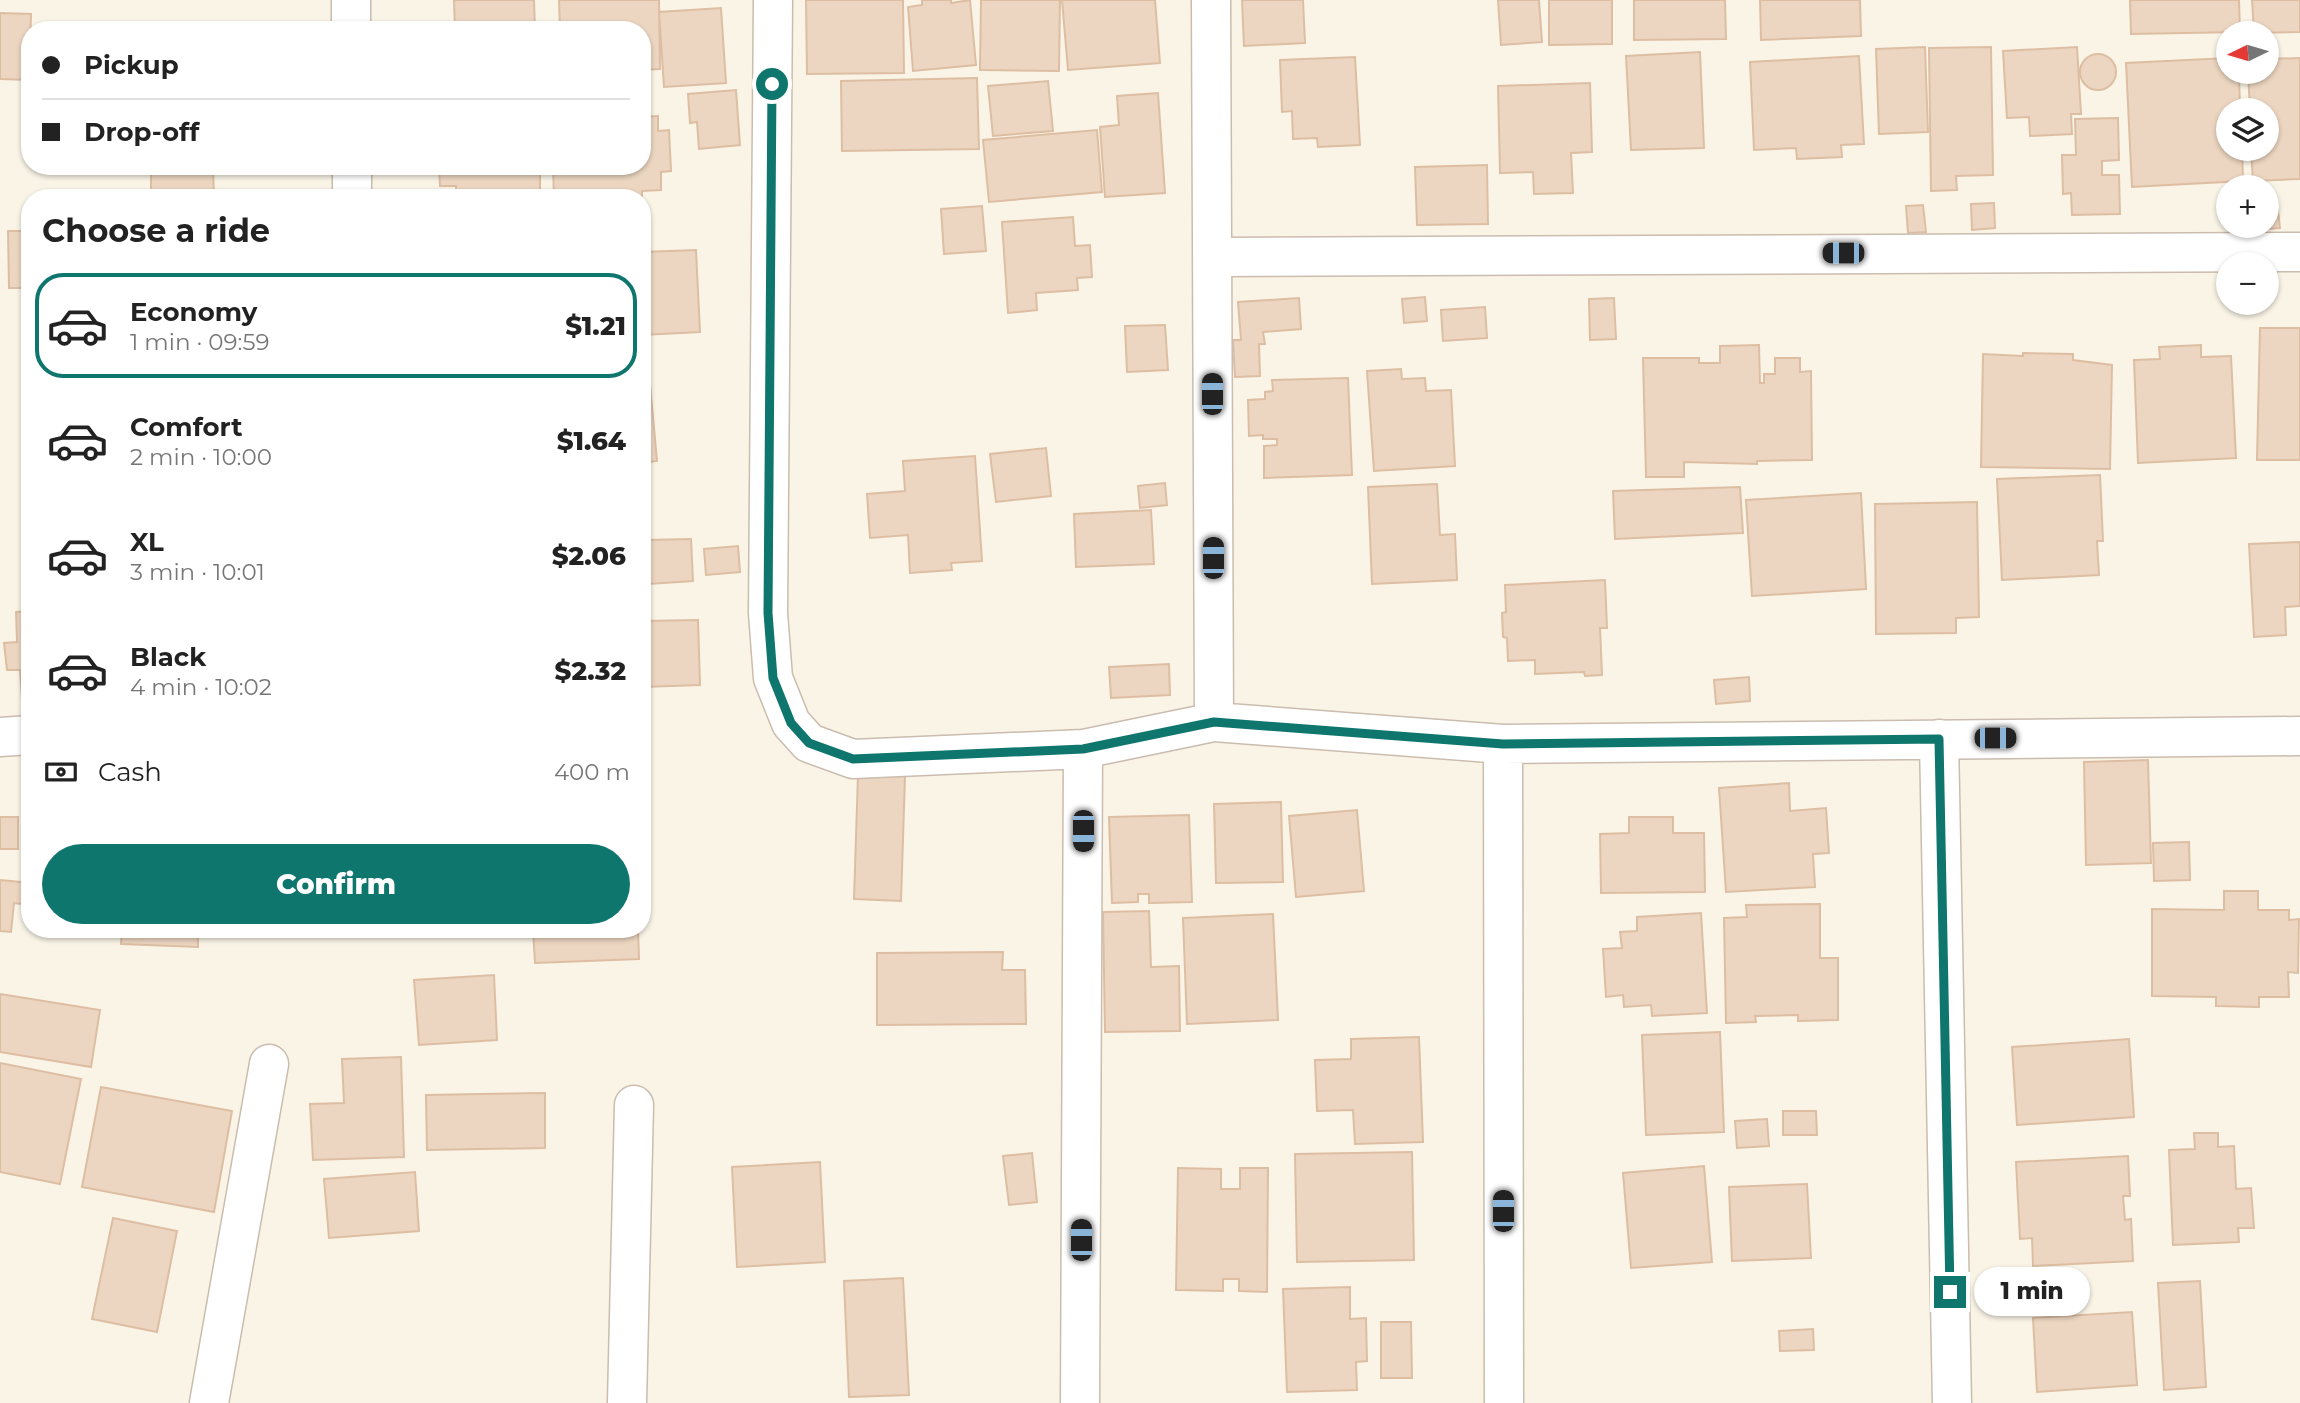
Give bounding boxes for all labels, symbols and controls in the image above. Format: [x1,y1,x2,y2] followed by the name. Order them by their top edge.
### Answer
[2216,21,2278,84] north arrow
[2216,21,2279,315] map controls
[84,49,179,81] text: Pickup
[756,68,788,100] route start
[2216,98,2279,161] button: layers
[84,116,199,148] text: Drop-off
[2216,175,2279,238] button: +
[42,211,270,250] text: Choose a ride
[1823,243,1865,264] car
[2216,252,2279,315] button: −
[46,294,109,357] icon: car
[130,296,257,328] text: Economy
[565,310,626,342] text: $1.21
[130,328,269,356] text: 1 min · 09:59
[1202,373,1223,415] car
[46,409,109,472] icon: car
[130,411,242,443] text: Comfort
[557,425,626,457] text: $1.64
[130,443,272,471] text: 2 min · 10:00
[46,524,109,587] icon: car
[130,526,164,558] text: XL
[1203,537,1224,579] car
[552,540,626,572] text: $2.06
[130,558,265,586] text: 3 min · 10:01
[46,639,109,702] icon: car
[130,641,206,673] text: Black
[555,655,626,687] text: $2.32
[130,673,272,701] text: 4 min · 10:02
[1975,728,2017,749] car
[42,753,80,791] icon: cash
[98,756,162,788] text: Cash
[554,758,630,786] text: 400 m
[1073,810,1094,852] car
[42,844,630,924] button: Confirm
[1493,1190,1514,1232] car
[1071,1219,1092,1261] car
[1974,1268,2090,1316] callout: 1 min
[1934,1276,1966,1308] route end
[2000,1277,2064,1305] text: 1 min

